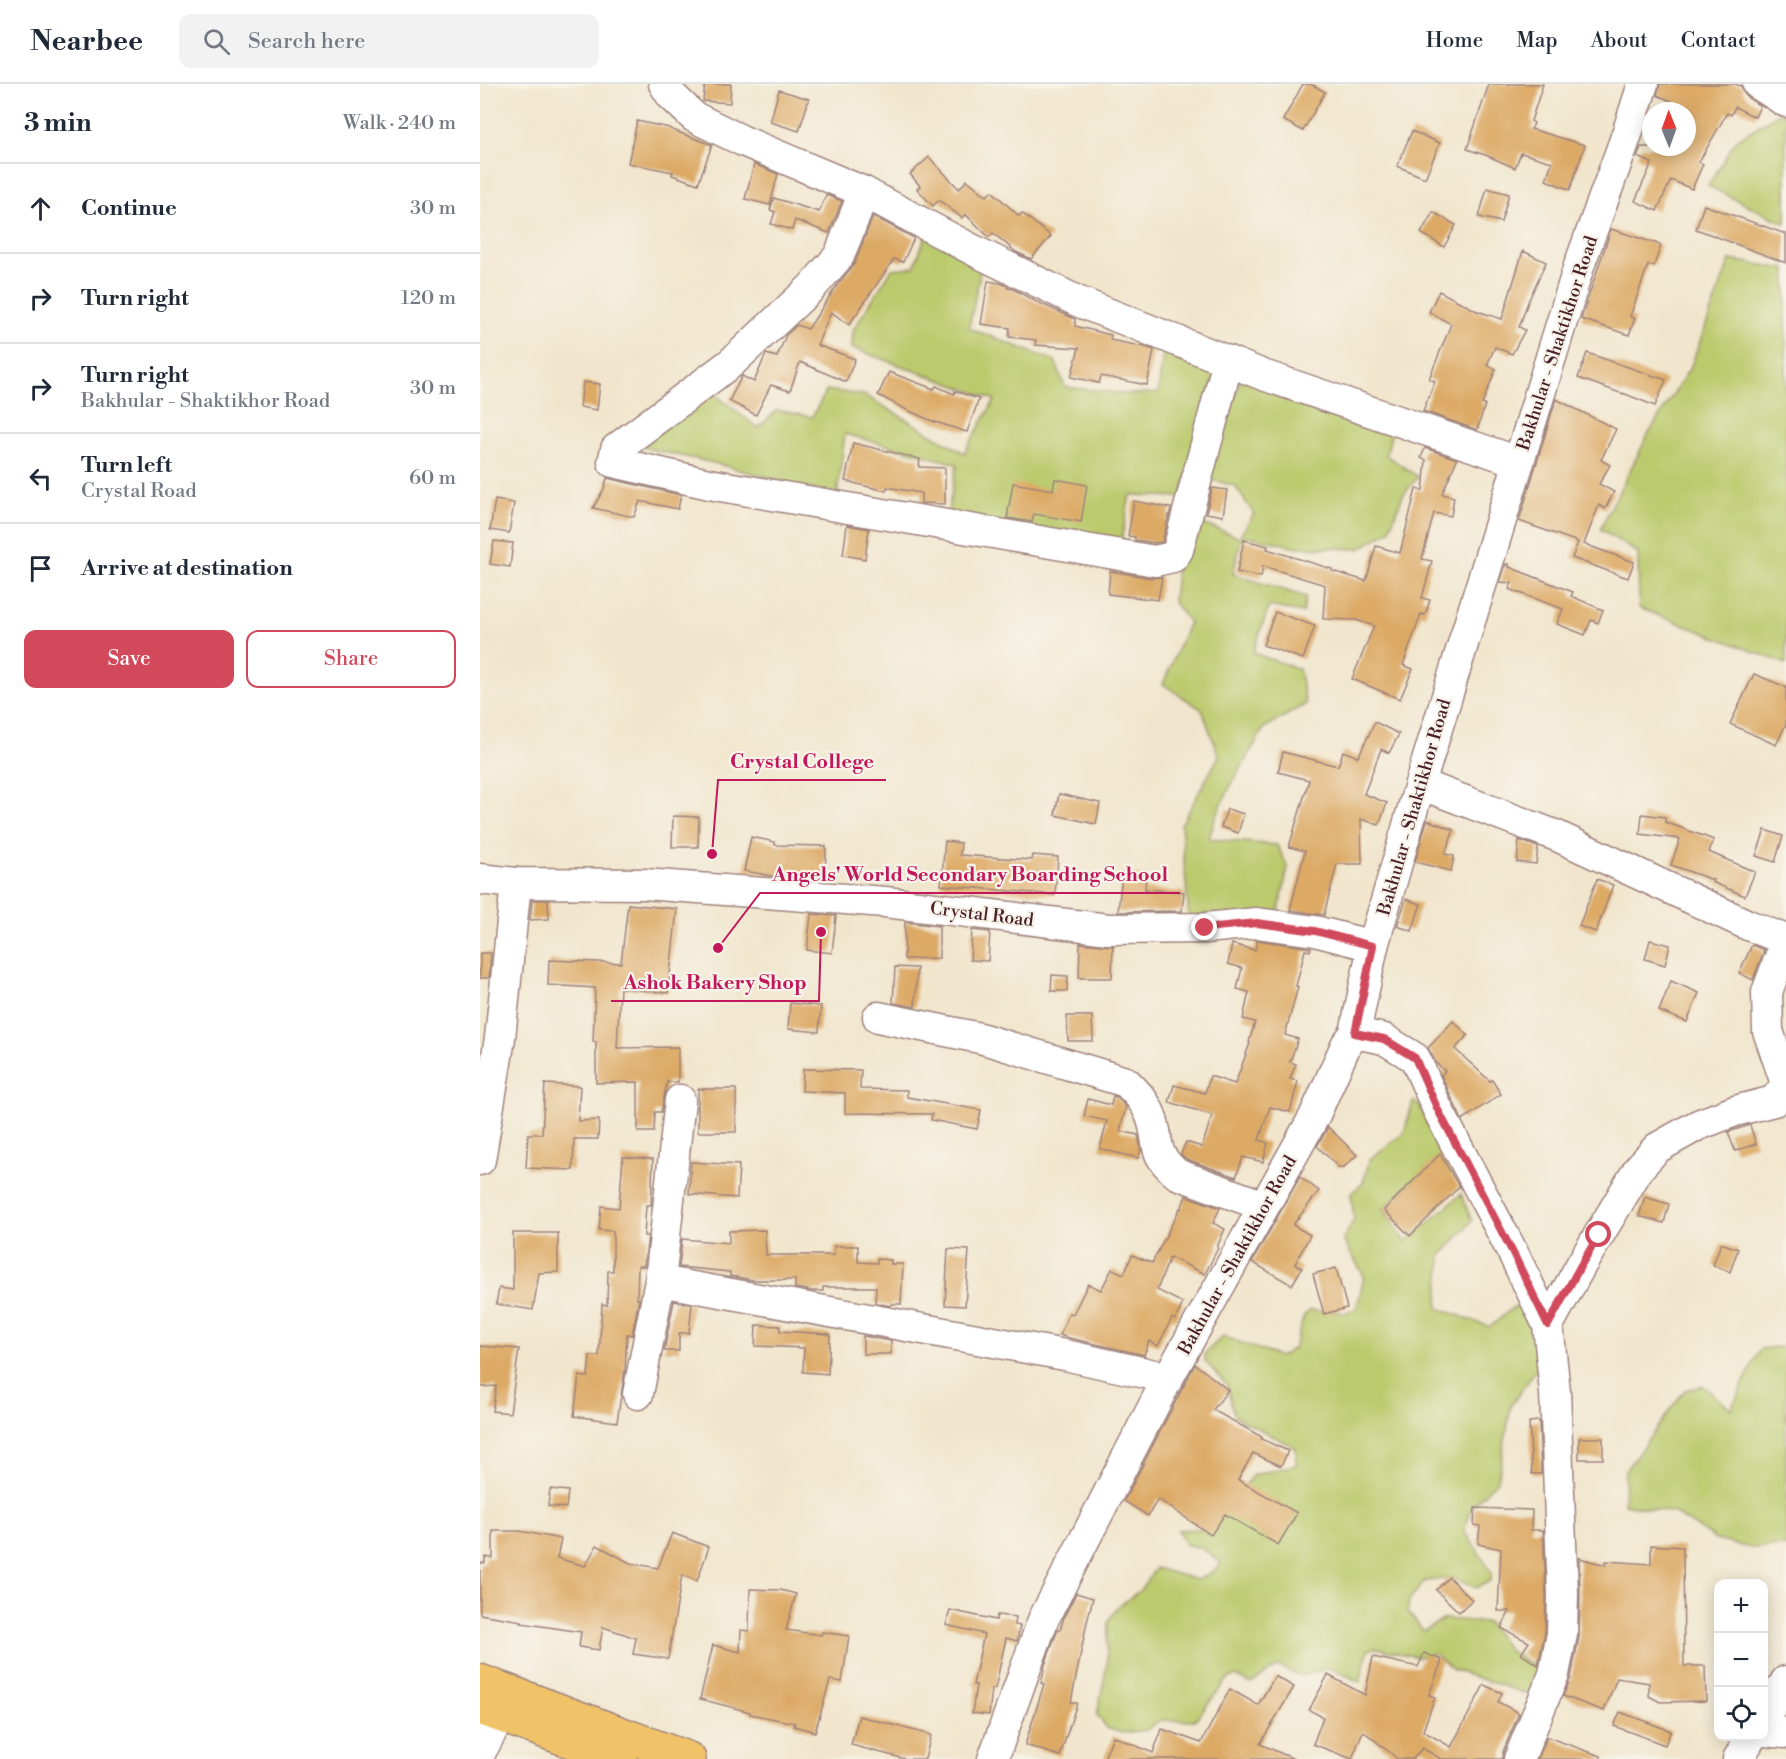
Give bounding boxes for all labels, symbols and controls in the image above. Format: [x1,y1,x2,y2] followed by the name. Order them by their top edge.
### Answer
[179,14,599,68] search box
[30,24,143,59] text: Nearbee
[200,25,233,58] icon: search
[248,28,365,55] text: Search here
[1426,28,1483,54] text: Home
[1516,28,1558,54] text: Map
[1591,28,1648,54] text: About
[1681,28,1756,54] text: Contact
[1642,102,1696,156] north arrow
[24,107,92,139] text: 3 min
[343,111,456,136] text: Walk · 240 m
[24,192,57,225] icon: ahead
[81,195,177,222] text: Continue
[410,196,456,221] text: 30 m
[1512,232,1603,454] street label: Bakhular - Shaktikhor Road
[24,282,57,315] icon: right
[81,285,189,312] text: Turn right
[401,286,456,311] text: 120 m
[81,362,189,389] text: Turn right
[24,372,57,405] icon: right
[410,376,456,401] text: 30 m
[81,389,330,414] text: Bakhular - Shaktikhor Road
[81,452,172,479] text: Turn left
[24,462,57,495] icon: left
[409,466,456,491] text: 60 m
[81,479,197,504] text: Crystal Road
[24,552,57,585] icon: arrive
[81,555,293,582] text: Arrive at destination
[24,630,234,688] button: Save
[246,630,456,688] button: Share
[1372,695,1457,919] street label: Bakhular - Shaktikhor Road
[718,742,886,780] callout: Crystal College
[730,750,874,775] text: Crystal College
[760,855,1180,893] callout: Angels' World Secondary Boarding School
[771,863,1168,888] text: Angels' World Secondary Boarding School
[929,897,1036,932] street label: Crystal Road
[1191,914,1217,940] route end
[611,963,819,1001] callout: Ashok Bakery Shop
[622,971,807,996] text: Ashok Bakery Shop
[1173,1151,1302,1360] street label: Bakhular - Shaktikhor Road
[1585,1221,1611,1247] route start
[1714,1579,1768,1741] map controls
[1714,1579,1768,1633] button: +
[1714,1633,1768,1687] button: −
[1714,1687,1768,1741] button: locate

